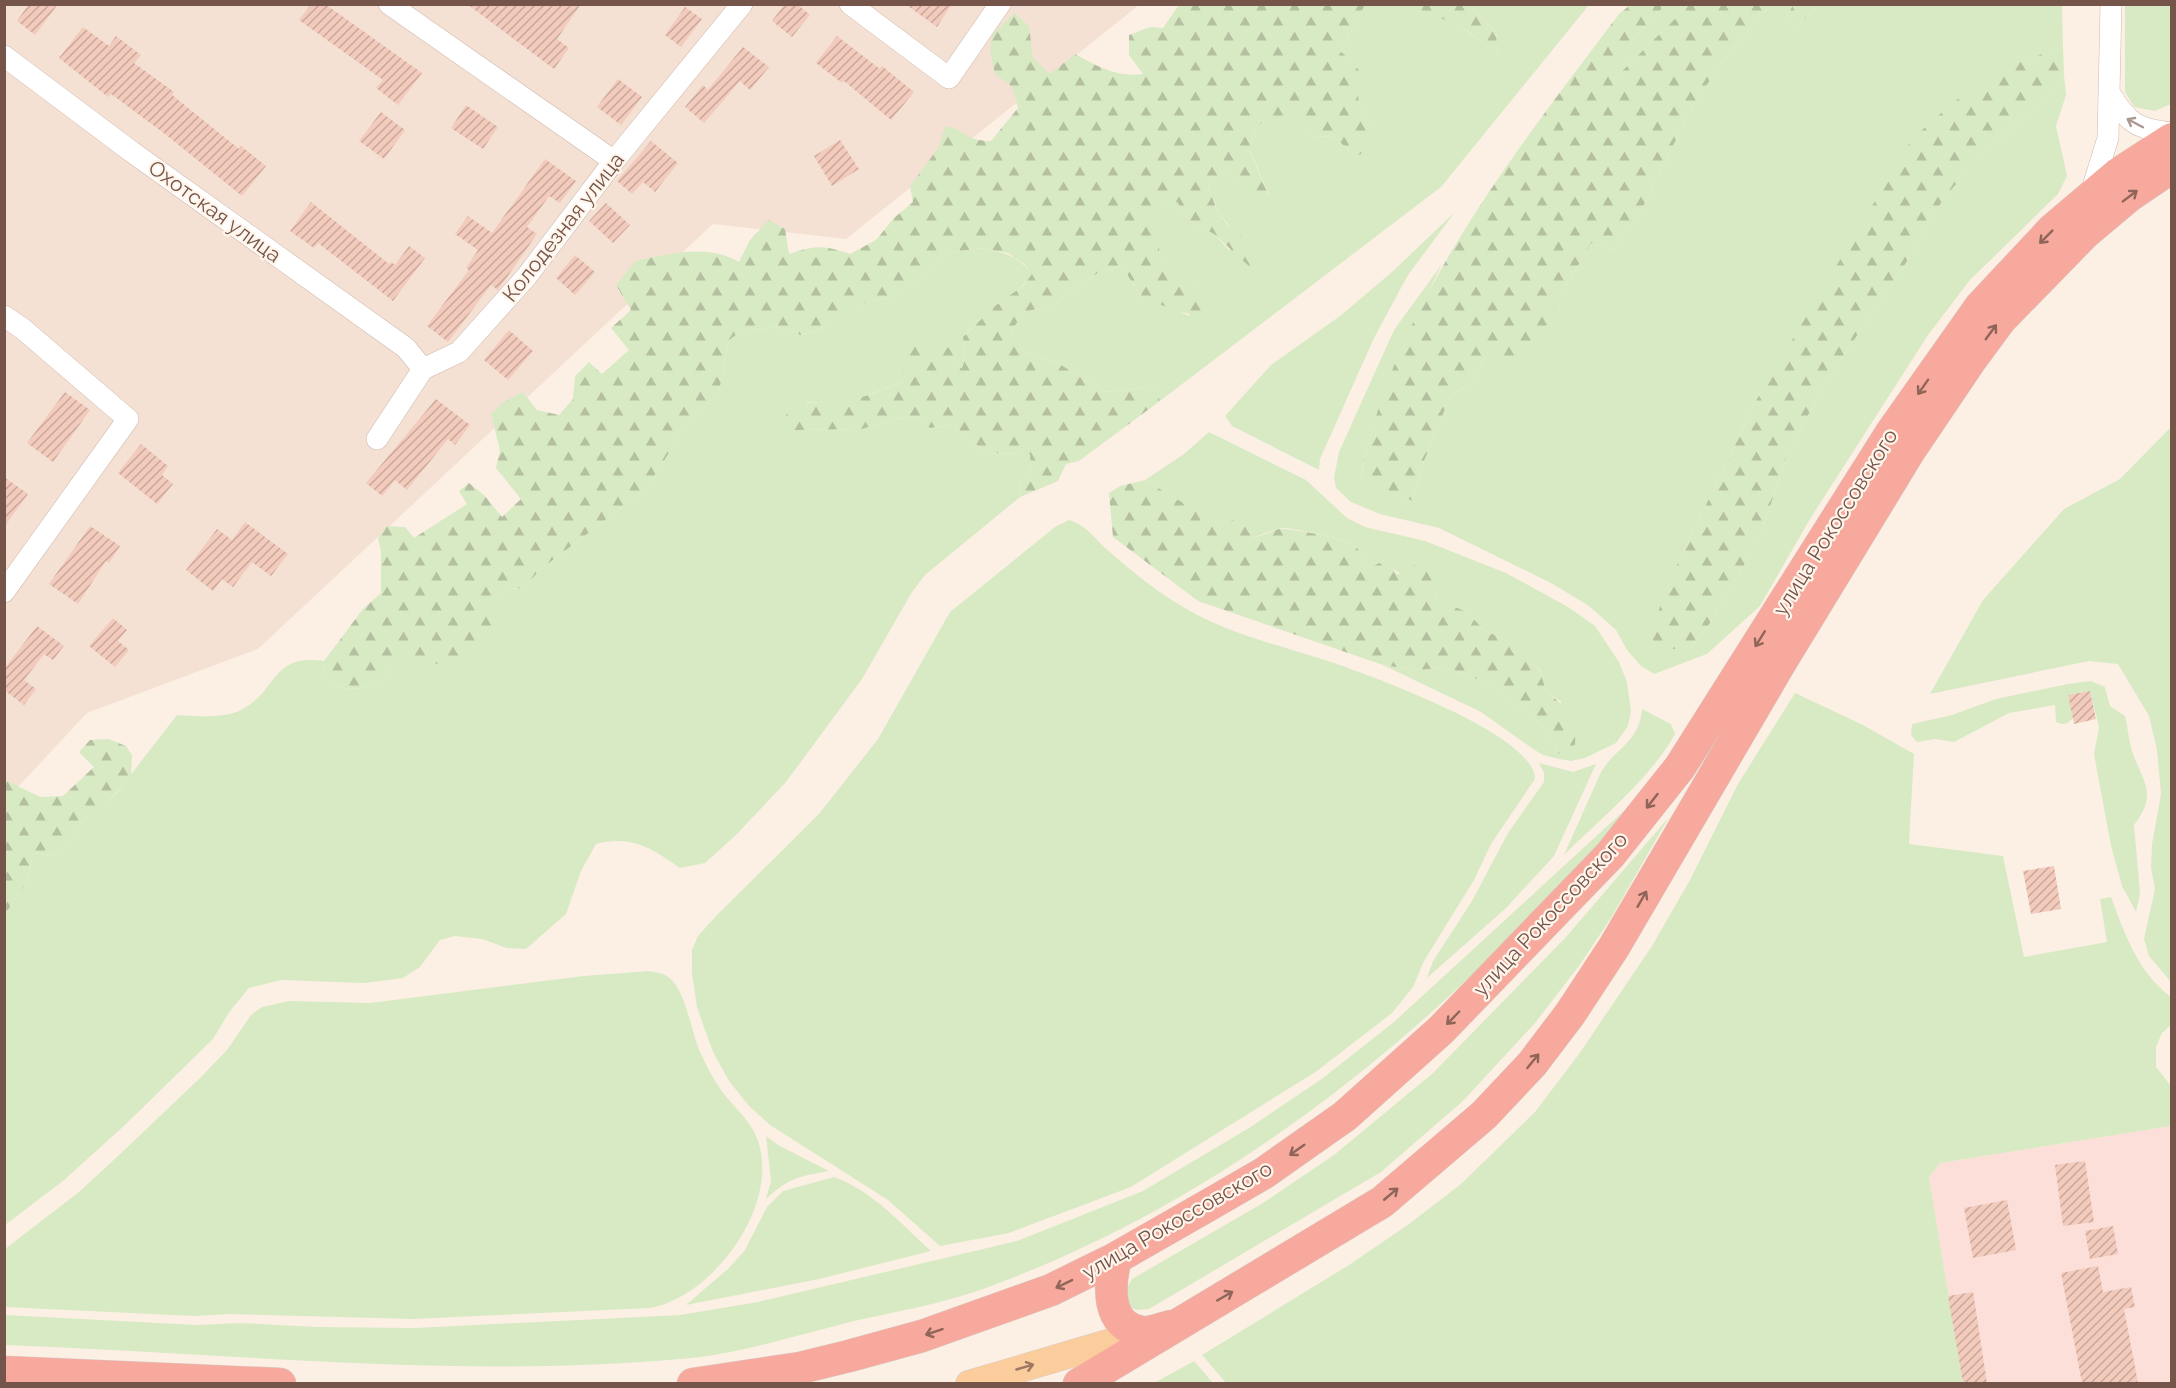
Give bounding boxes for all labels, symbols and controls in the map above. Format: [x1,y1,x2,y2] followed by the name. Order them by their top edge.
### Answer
[2127,117,2144,129] one-way arrow
[497,147,629,307] street label: Колодезная улица
[144,155,286,267] street label: Охотская улица
[2122,190,2138,203] one-way arrow
[2039,229,2054,244] one-way arrow
[1985,325,1997,341] one-way arrow
[1917,378,1929,395] one-way arrow
[1767,424,1903,620] street label: улица Рокоссовского
[1754,630,1766,647] one-way arrow
[1646,793,1659,809] one-way arrow
[1468,827,1632,1001] street label: улица Рокоссовского
[1636,891,1648,908] one-way arrow
[1446,1011,1460,1026] one-way arrow
[1527,1053,1540,1069] one-way arrow
[1289,1143,1305,1156] one-way arrow
[1078,1155,1276,1285] street label: улица Рокоссовского
[1383,1187,1398,1201] one-way arrow
[1055,1279,1073,1291] one-way arrow
[1216,1289,1233,1301] one-way arrow
[925,1328,944,1339] one-way arrow
[1016,1361,1035,1372] one-way arrow

